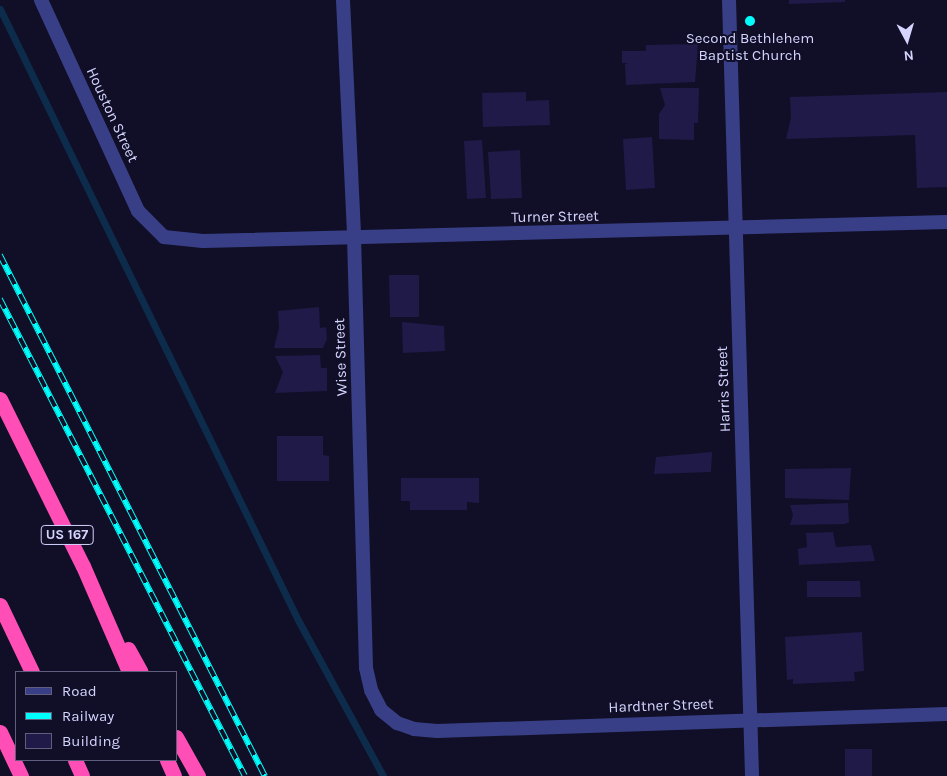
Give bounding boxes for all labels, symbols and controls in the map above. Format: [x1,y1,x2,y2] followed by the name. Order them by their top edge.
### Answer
[744,15,756,27] marker: Second Bethlehem Baptist Church
[882,15,932,65] north arrow
[686,29,814,64] place label: Second Bethlehem Baptist Church
[903,46,915,64] text: N
[82,65,142,165] street label: Houston Street
[511,207,599,227] street label: Turner Street
[331,318,351,396] street label: Wise Street
[714,346,734,432] street label: Harris Street
[40,524,94,546] road number: US 167
[15,671,178,761] legend
[62,682,97,700] text: Road
[608,695,714,717] street label: Hardtner Street
[62,707,114,725] text: Railway
[62,732,120,750] text: Building

